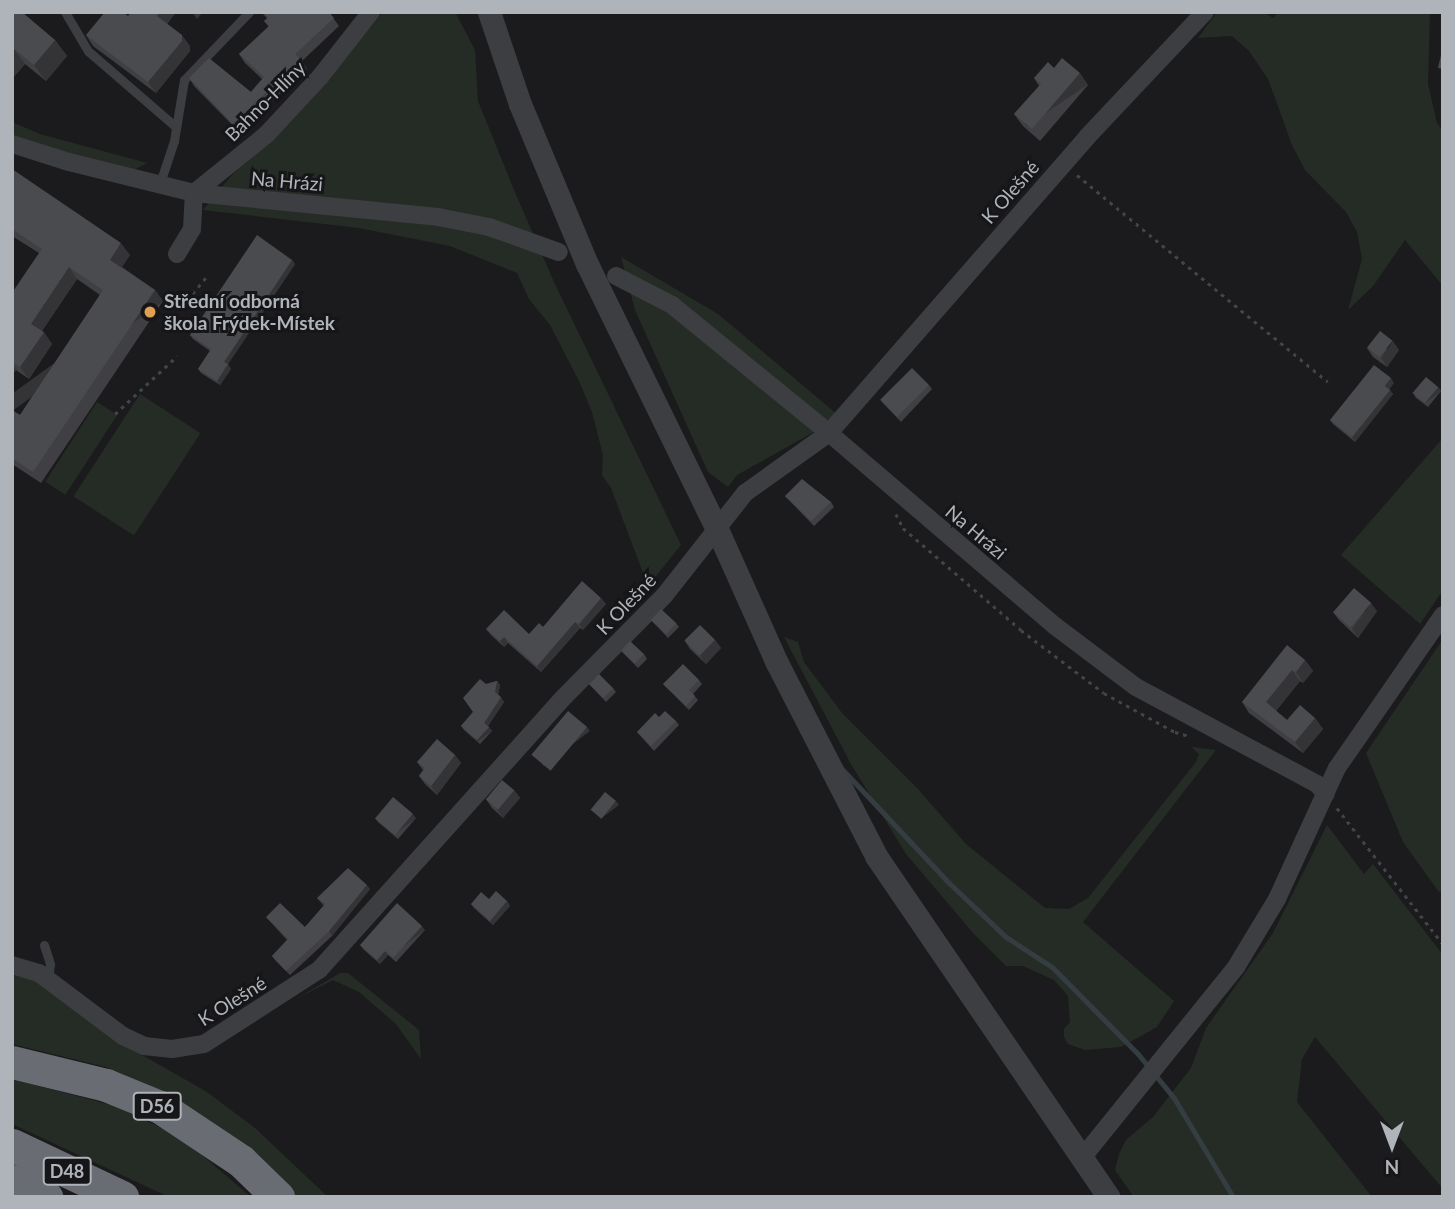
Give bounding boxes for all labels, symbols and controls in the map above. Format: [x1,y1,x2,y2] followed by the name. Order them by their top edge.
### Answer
[220,56,310,146] street label: Bahno-Hlíny
[977,156,1043,228] street label: K Olešné
[250,166,324,196] street label: Na Hrázi
[164,290,335,334] place label: Střední odborná škola Frýdek-Místek
[142,304,158,320] marker: Střední odborná škola Frýdek-Místek
[941,500,1011,564] street label: Na Hrázi
[591,569,661,639] street label: K Olešné
[194,971,270,1031] street label: K Olešné
[132,1092,182,1120] road number: D56
[1357,1111,1427,1181] north arrow
[42,1156,92,1186] road number: D48
[1385,1156,1399,1179] text: N

